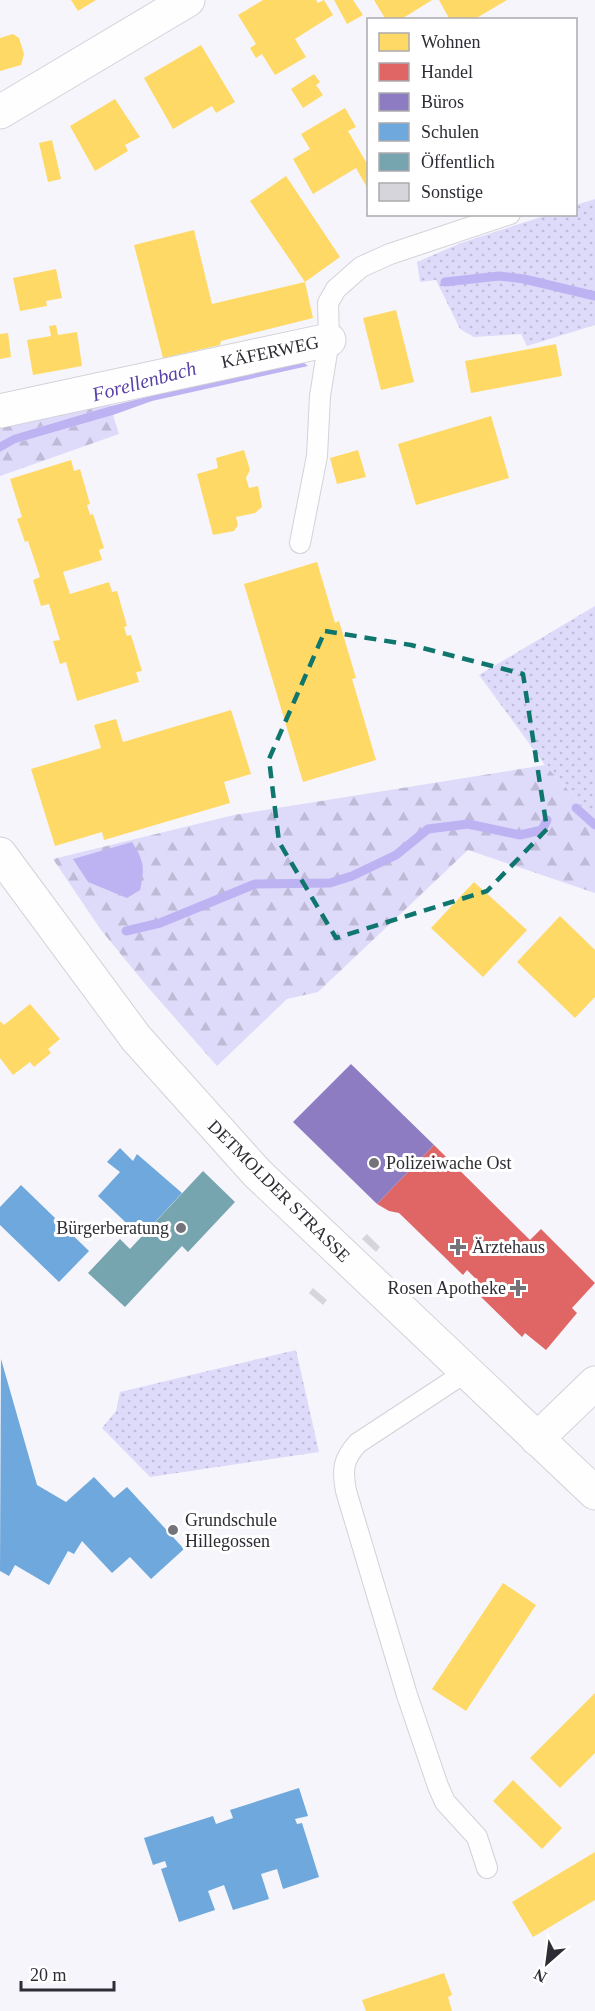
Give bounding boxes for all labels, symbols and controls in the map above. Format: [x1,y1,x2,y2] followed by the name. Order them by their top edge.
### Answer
[367,18,577,216] legend
[421,32,481,52] text: Wohnen
[421,62,473,82] text: Handel
[421,92,464,112] text: Büros
[421,122,479,142] text: Schulen
[421,152,495,172] text: Öffentlich
[421,182,483,202] text: Sonstige
[220,332,320,372] street label: KÄFERWEG
[89,357,199,406] water label: Forellenbach
[204,1116,354,1266] street label: DETMOLDER STRASSE
[386,1153,511,1173] place label: Polizeiwache Ost
[367,1156,381,1170] marker: Polizeiwache Ost
[56,1218,169,1238] place label: Bürgerberatung
[174,1221,188,1235] marker: Bürgerberatung
[472,1237,545,1257] place label: Ärztehaus
[449,1238,467,1256] marker: Ärztehaus
[388,1278,506,1298] place label: Rosen Apotheke
[511,1281,525,1295] marker: Rosen Apotheke
[185,1510,277,1551] place label: Grundschule Hillegossen
[166,1523,180,1537] marker: Grundschule Hillegossen
[517,1933,577,1993] north arrow
[21,1954,114,1992] scale bar
[30,1965,67,1985] text: 20 m
[531,1965,549,1986] text: N

